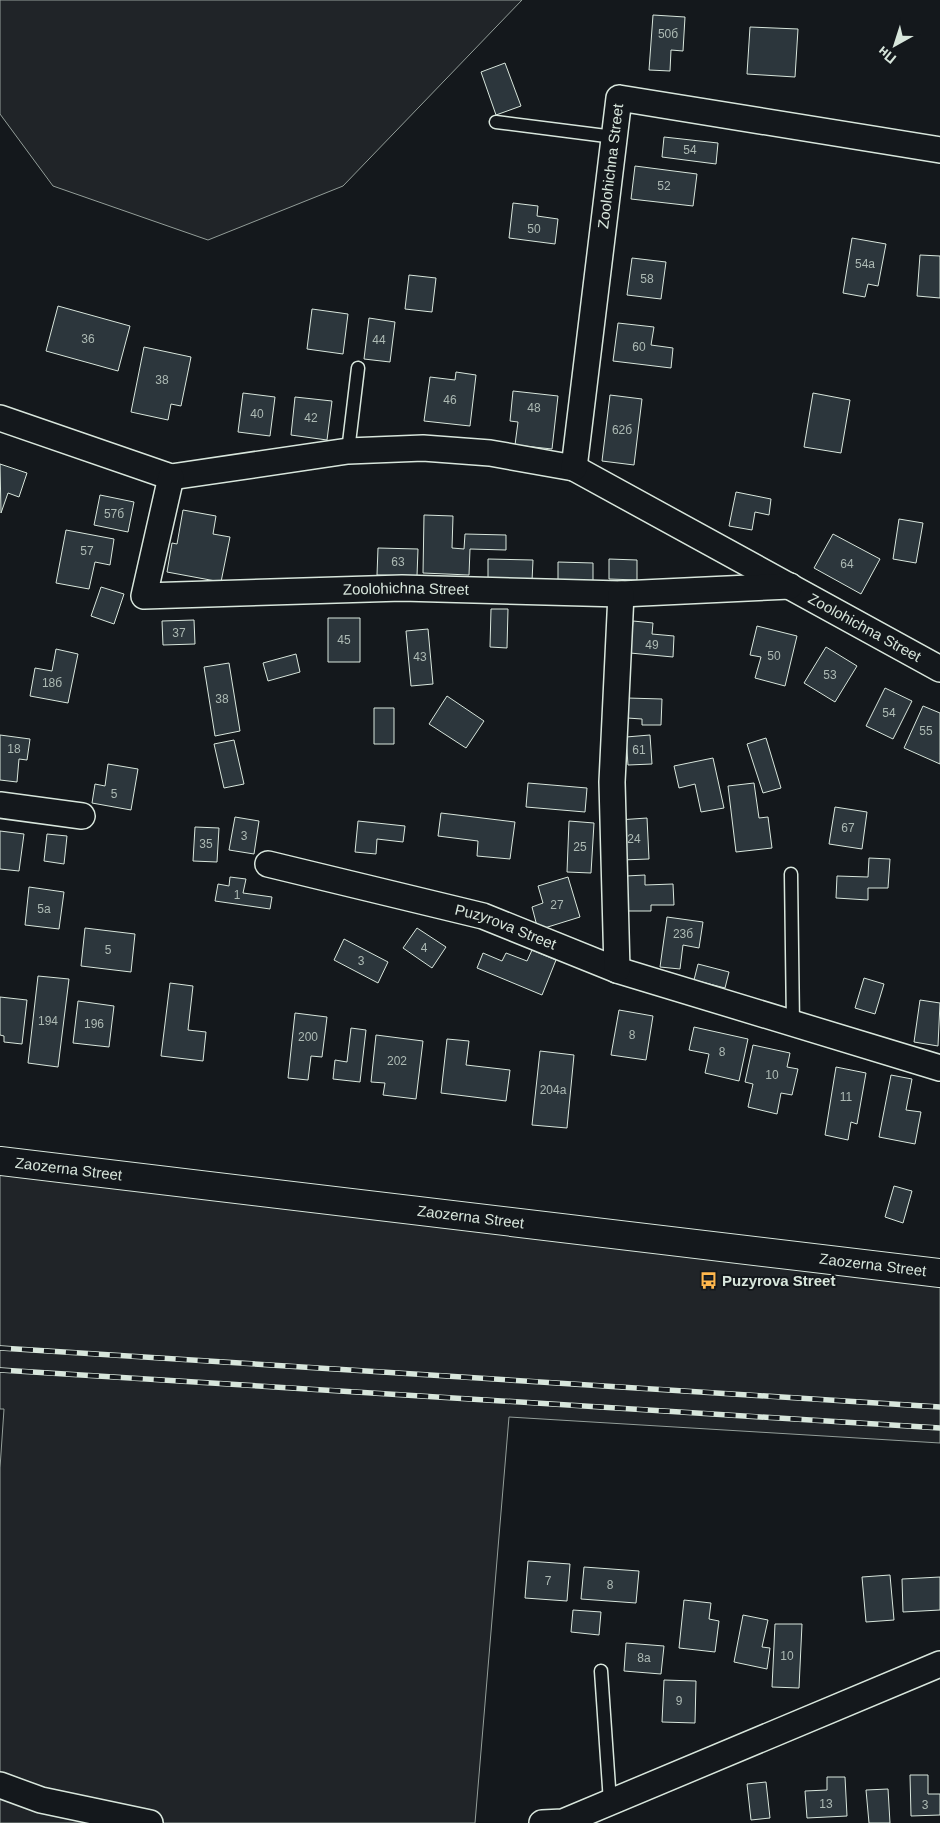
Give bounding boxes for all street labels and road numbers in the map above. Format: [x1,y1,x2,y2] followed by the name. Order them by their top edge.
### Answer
[594,102,626,230] street label: Zoolohichna Street
[343,579,470,598] street label: Zoolohichna Street
[806,589,925,665] street label: Zoolohichna Street
[453,901,560,953] street label: Puzyrova Street
[14,1154,124,1184] street label: Zaozerna Street
[416,1202,526,1231] street label: Zaozerna Street
[818,1250,928,1279] street label: Zaozerna Street

